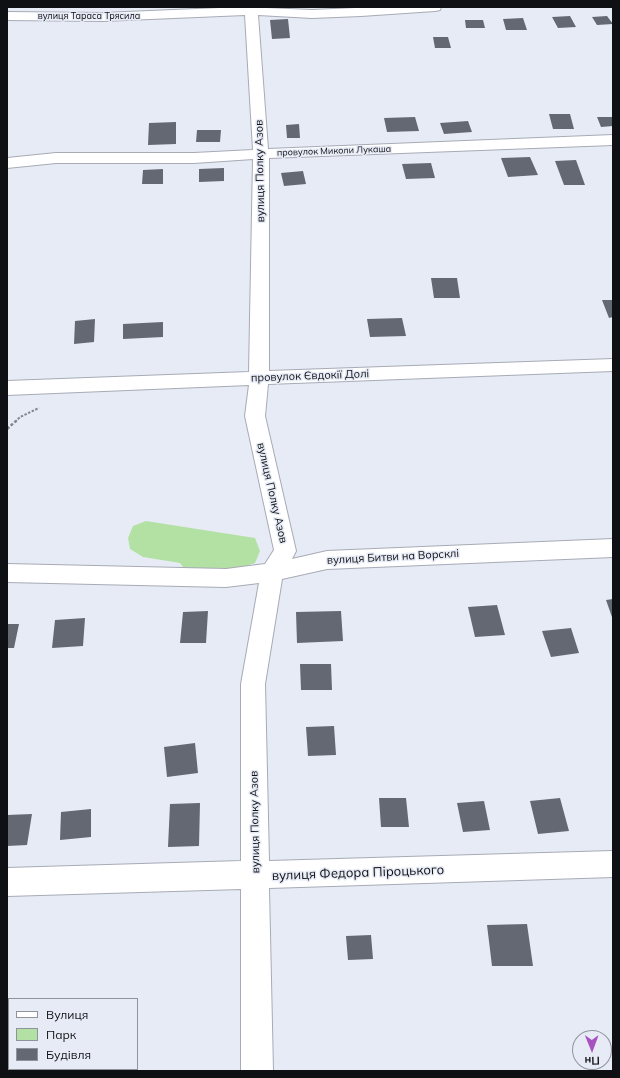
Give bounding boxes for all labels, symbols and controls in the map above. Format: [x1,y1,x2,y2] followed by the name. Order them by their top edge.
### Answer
[38,11,140,21] street label: вулиця Тараса Трясила
[253,120,267,222] street label: вулиця Полку Азов
[277,144,391,158] street label: провулок Миколи Лукаша
[251,367,369,385] street label: провулок Євдокії Долі
[254,442,290,544] street label: вулиця Полку Азов
[327,547,459,567] street label: вулиця Битви на Ворсклі
[248,771,262,873] street label: вулиця Полку Азов
[272,862,444,884] street label: вулиця Федора Піроцького
[8,998,138,1070] legend
[46,1007,88,1022] text: Вулиця
[46,1027,76,1042] text: Парк
[572,1030,612,1070] north arrow
[46,1047,91,1062] text: Будівля
[584,1054,600,1068] text: Пн

